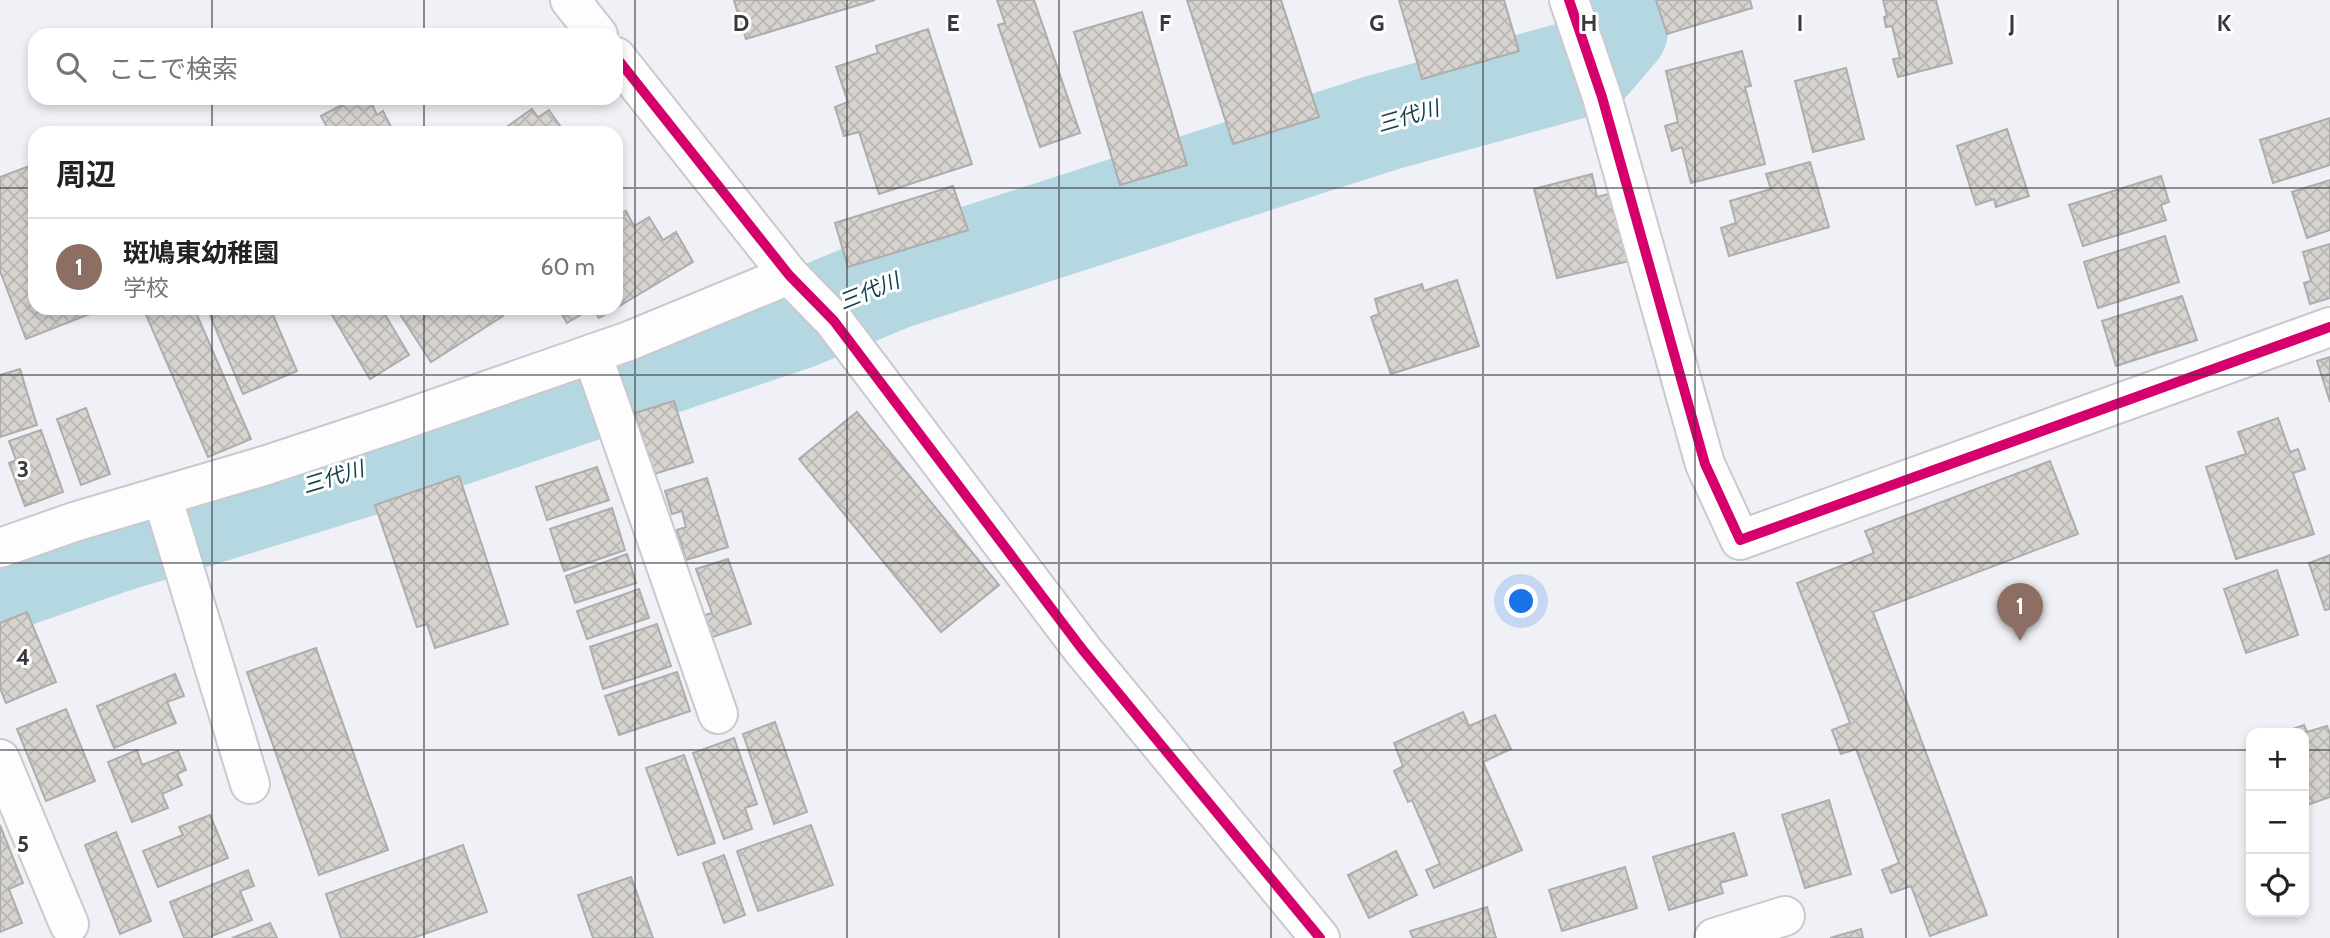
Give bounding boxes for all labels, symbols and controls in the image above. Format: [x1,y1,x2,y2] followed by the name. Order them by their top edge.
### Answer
[733,9,749,37] text: D
[946,9,960,37] text: E
[1159,9,1171,37] text: F
[1369,9,1385,37] text: G
[1581,9,1597,37] text: H
[1797,9,1803,37] text: I
[2008,9,2015,37] text: J
[2217,9,2232,37] text: K
[28,28,623,105] search box
[52,48,90,86] icon: search
[108,53,238,85] text: ここで検索
[1374,95,1444,137] water label: 三代川
[56,156,116,193] text: 周辺
[123,237,279,269] text: 斑鳩東幼稚園
[75,253,83,281] text: 1
[541,253,595,281] text: 60 m
[835,267,905,314] water label: 三代川
[123,274,169,302] text: 学校
[17,455,29,483] text: 3
[299,455,369,498] water label: 三代川
[1997,583,2043,641] pin: 1
[1504,584,1538,618] your location
[16,643,30,671] text: 4
[2246,728,2309,917] map controls
[2246,728,2309,791] button: +
[2246,791,2309,854] button: −
[17,830,29,858] text: 5
[2246,854,2309,917] button: locate

